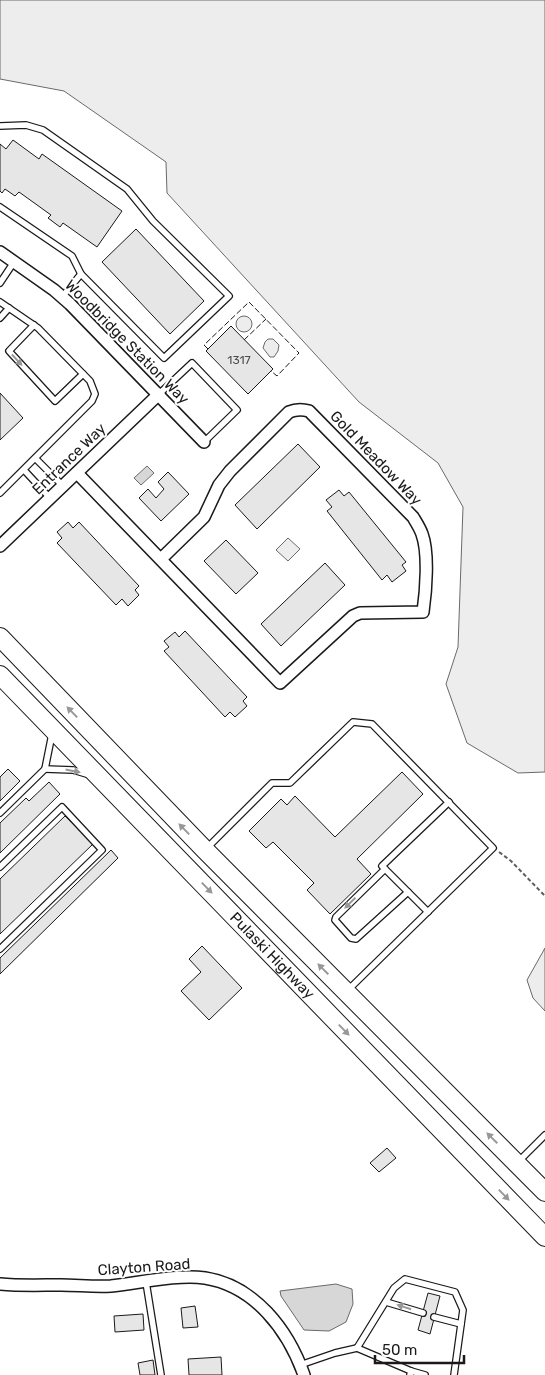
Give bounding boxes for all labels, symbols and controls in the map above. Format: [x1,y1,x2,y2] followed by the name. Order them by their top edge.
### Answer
[61,276,193,408] street label: Woodbridge Station Way
[227,353,251,367] house number: 1317
[11,354,23,366] one-way arrow
[326,407,426,509] street label: Gold Meadow Way
[29,420,109,498] street label: Entrance Way
[66,706,78,718] one-way arrow
[65,767,81,775] one-way arrow
[178,823,190,835] one-way arrow
[200,882,212,894] one-way arrow
[345,897,357,909] one-way arrow
[226,909,318,1003] street label: Pulaski Highway
[317,964,329,976] one-way arrow
[338,1023,350,1035] one-way arrow
[486,1133,498,1145] one-way arrow
[498,1188,510,1200] one-way arrow
[97,1255,191,1279] street label: Clayton Road
[397,1303,412,1311] one-way arrow
[375,1332,464,1364] scale bar
[382,1341,417,1359] text: 50 m

